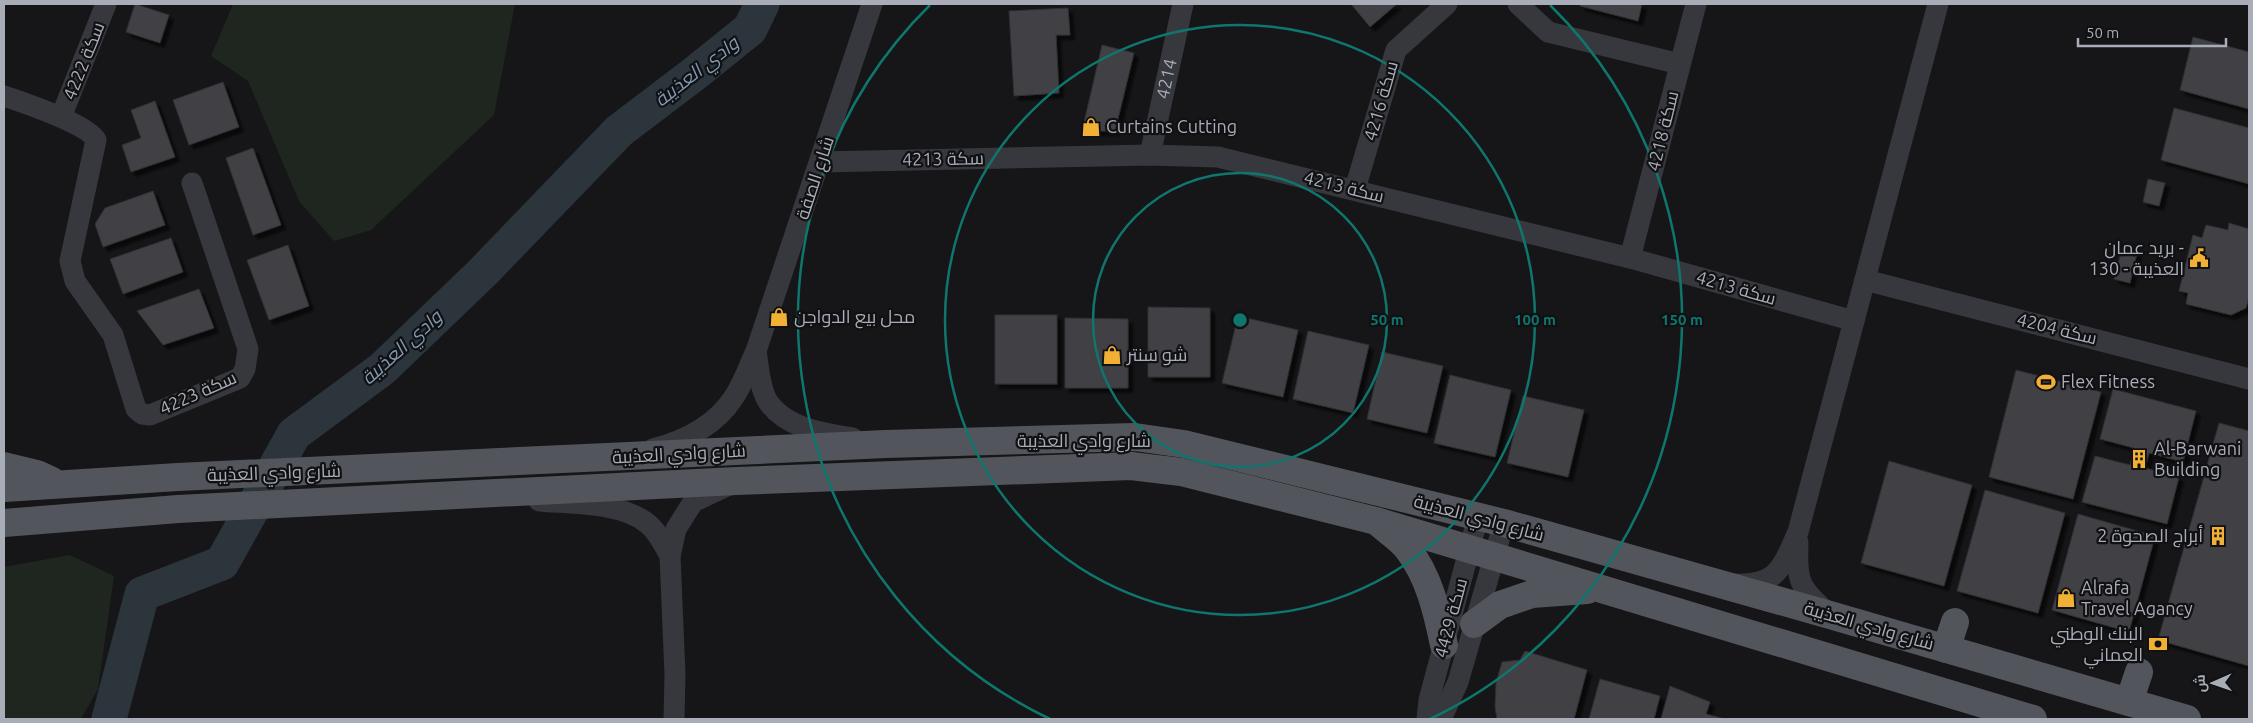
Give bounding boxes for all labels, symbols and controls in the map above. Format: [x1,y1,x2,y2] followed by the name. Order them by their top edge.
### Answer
[2078,15,2226,47] scale bar
[58,19,108,102] street label: سكة 4222
[2086,24,2119,41] text: 50 m
[650,30,747,114] water label: وادي العذيبة
[1152,57,1180,101] street label: 4214
[1359,59,1401,143] street label: سكة 4216
[1642,89,1682,173] street label: سكة 4218
[1080,116,1102,138] shop icon: Curtains Cutting
[1106,116,1237,136] place label: Curtains Cutting
[791,134,840,223] street label: شارع الصفة
[902,147,984,169] street label: سكة 4213
[1302,166,1386,206] street label: سكة 4213
[2089,237,2184,278] place label: بريد عمان - العذيبة - 130
[2188,247,2210,269] public building icon: بريد عمان - العذيبة - 130
[1694,266,1778,308] street label: سكة 4213
[356,304,450,392] water label: وادي العذيبة
[768,306,790,328] shop icon: محل بيع الدواجن
[794,306,915,329] place label: محل بيع الدواجن
[2015,308,2099,348] street label: سكة 4204
[1231,311,1249,329] centre of rings
[1370,311,1404,328] text: 50 m
[1514,311,1556,328] text: 100 m
[1661,311,1703,328] text: 150 m
[1101,344,1123,366] shop icon: شو سنتر
[1126,344,1187,366] place label: شو سنتر
[156,366,239,418] street label: سكة 4223
[2035,371,2057,393] sports icon: Flex Fitness
[2061,371,2155,391] place label: Flex Fitness
[1017,430,1151,455] street label: شارع وادي العذيبة
[2154,438,2241,479] place label: Al-Barwani Building
[612,440,747,471] street label: شارع وادي العذيبة
[2128,448,2150,470] building icon: Al-Barwani Building
[207,460,341,489] street label: شارع وادي العذيبة
[1411,490,1547,549] street label: شارع وادي العذيبة
[2097,525,2203,548] place label: أبراج الصحوة 2
[2207,525,2229,547] building icon: أبراج الصحوة 2
[1430,576,1470,660] street label: سكة 4429
[2081,577,2193,618] place label: Alrafa Travel Agancy
[2055,587,2077,609] shop icon: Alrafa Travel Agancy
[1801,597,1936,658] street label: شارع وادي العذيبة
[2050,623,2143,669] place label: البنك الوطني العماني
[2147,633,2169,655] bank icon: البنك الوطني العماني
[2188,658,2238,708] north arrow
[2192,674,2209,693] text: ش

